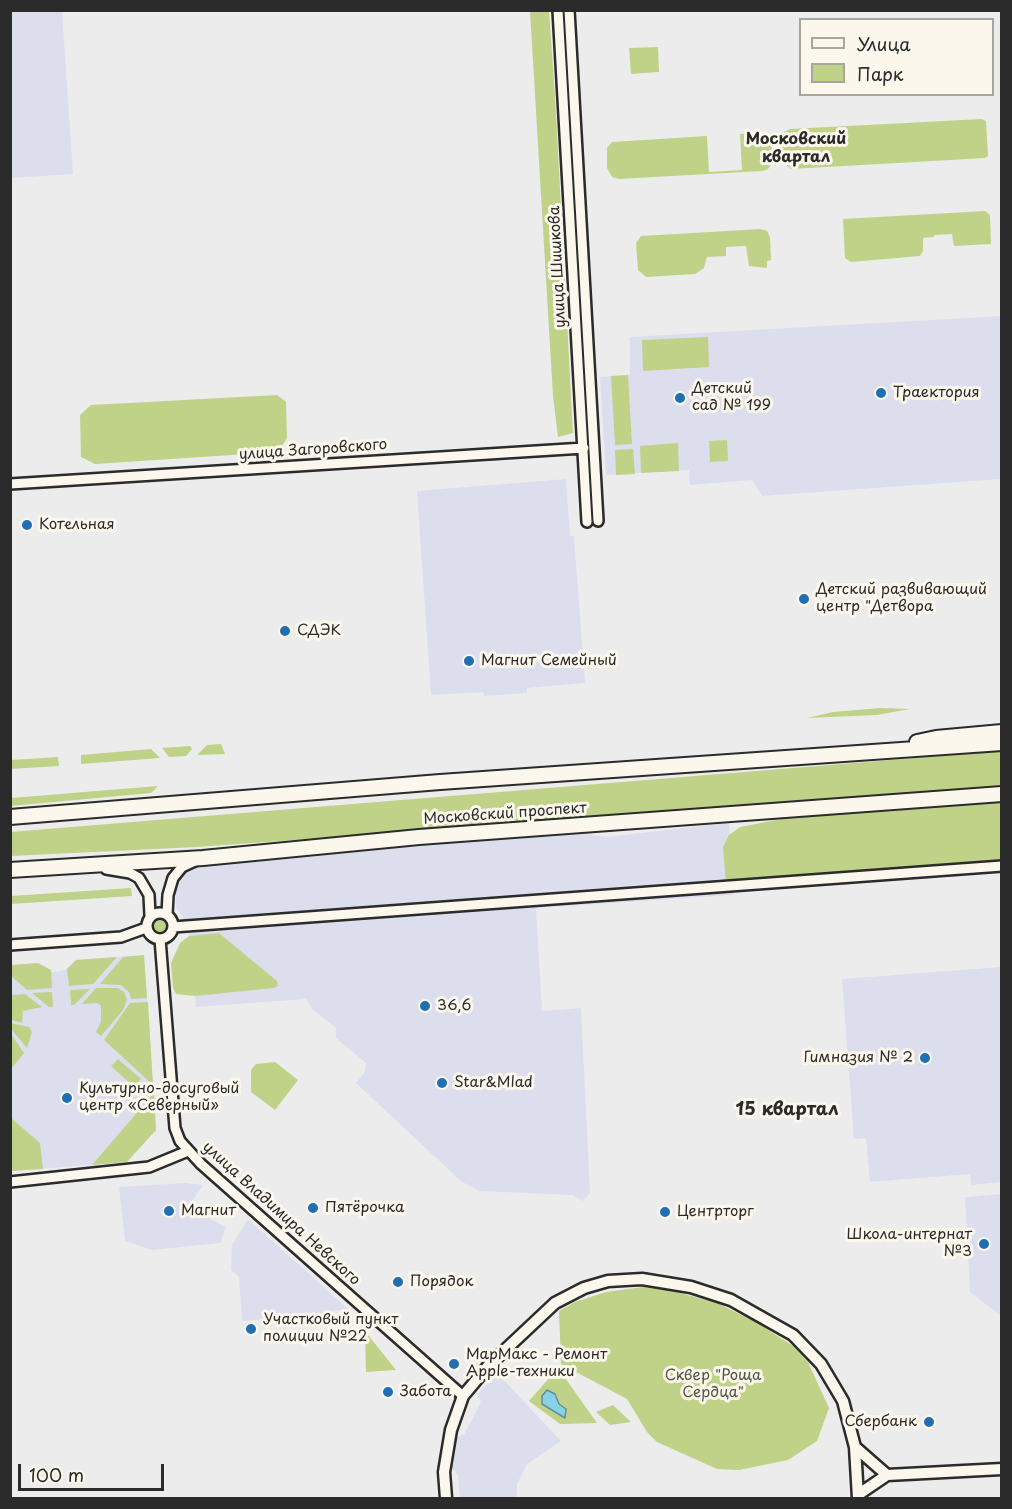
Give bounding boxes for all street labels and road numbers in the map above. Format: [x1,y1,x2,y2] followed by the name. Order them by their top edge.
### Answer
[546,206,570,328] street label: улица Шишкова
[238,436,388,464] street label: улица Загоровского
[423,799,587,829] street label: Московский проспект
[198,1138,364,1290] street label: улица Владимира Невского

